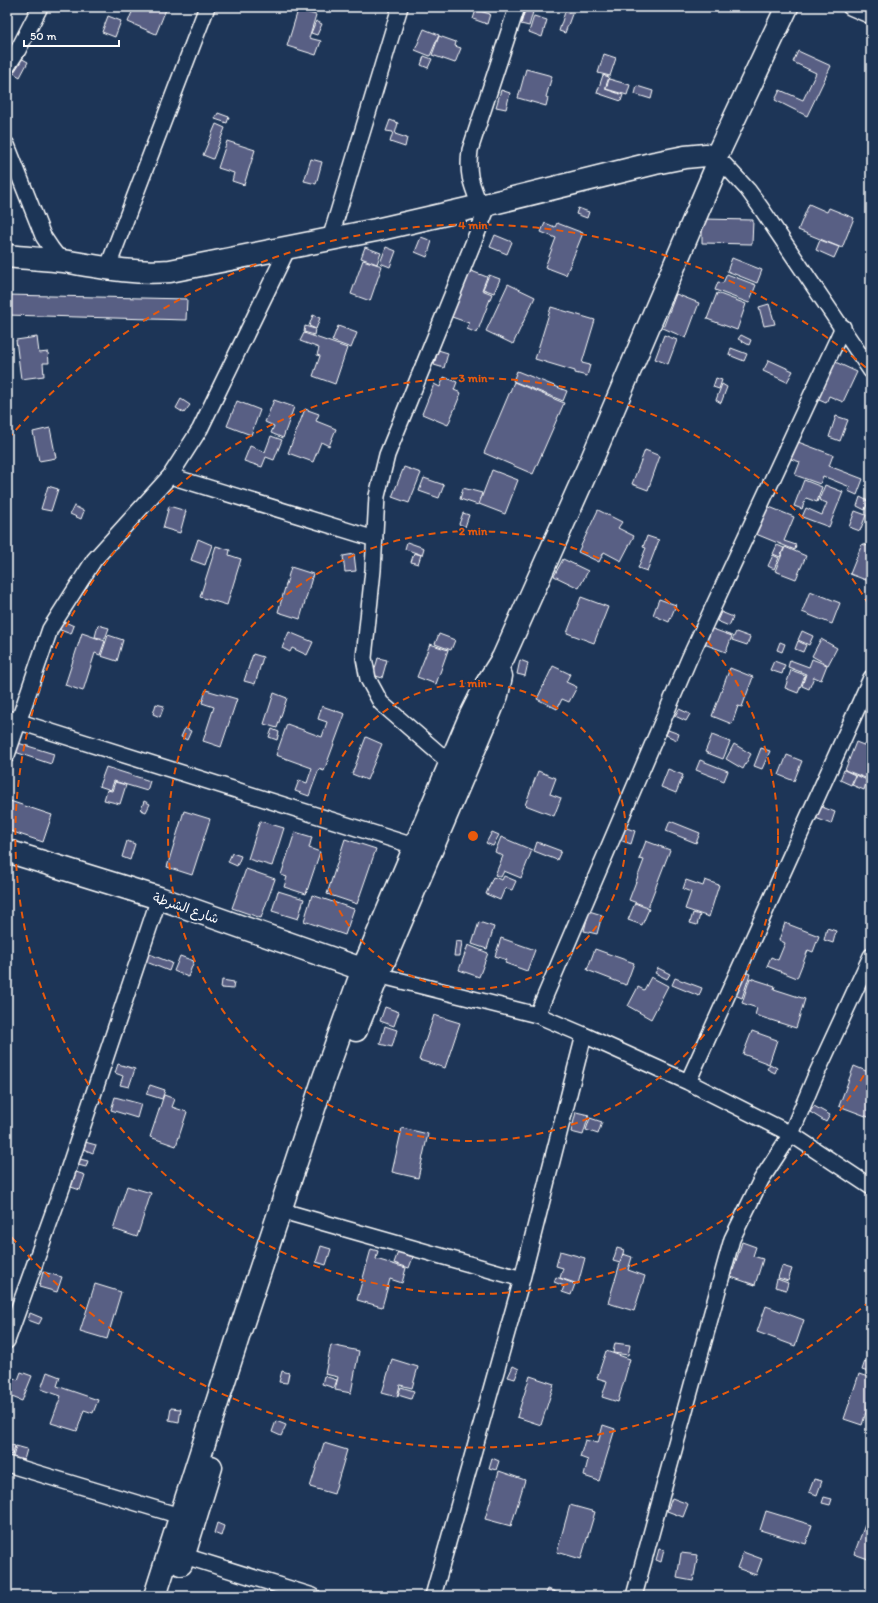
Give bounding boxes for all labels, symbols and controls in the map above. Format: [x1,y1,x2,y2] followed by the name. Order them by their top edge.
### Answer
[24,22,119,48] scale bar
[30,29,56,43] text: 50 m
[458,218,488,232] text: 4 min
[459,371,488,385] text: 3 min
[459,524,488,538] text: 2 min
[459,676,488,690] text: 1 min
[466,829,480,843] centre of rings
[150,890,221,928] street label: شارع الشرطة

